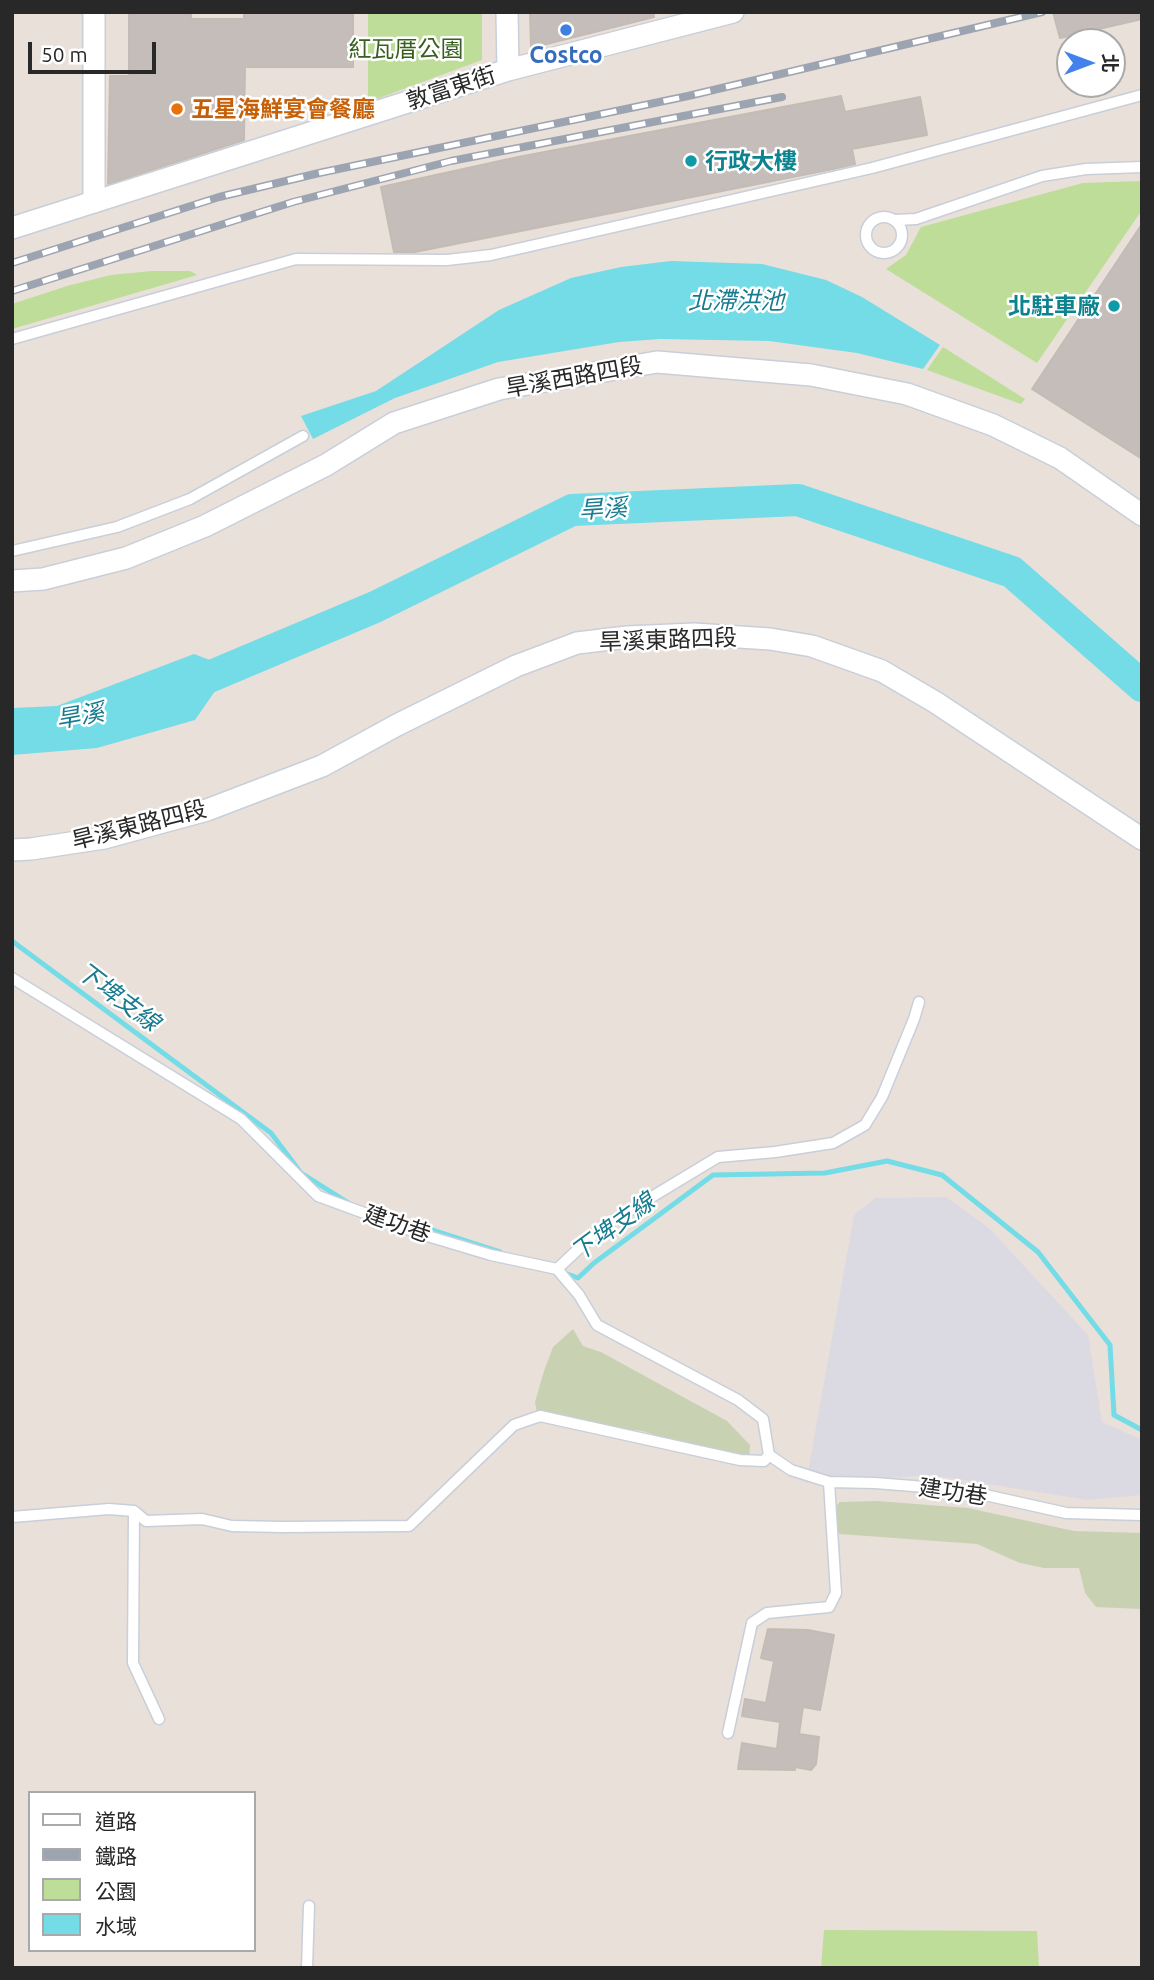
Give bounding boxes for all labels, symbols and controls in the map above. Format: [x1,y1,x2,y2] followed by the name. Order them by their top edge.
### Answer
[558,22,574,38] marker: Costco
[32,28,159,72] scale bar
[1056,28,1126,98] north arrow
[349,35,463,63] park label: 紅瓦厝公園
[529,41,603,69] place label: Costco
[41,42,88,66] text: 50 m
[1099,53,1121,73] text: 北
[403,61,499,115] street label: 敦富東街
[191,95,375,123] place label: 五星海鮮宴會餐廳
[169,101,185,117] marker: 五星海鮮宴會餐廳
[705,147,797,175] place label: 行政大樓
[683,153,699,169] marker: 行政大樓
[688,287,784,315] water label: 北滯洪池
[1008,292,1100,320] place label: 北駐車廠
[1106,298,1122,314] marker: 北駐車廠
[504,351,644,403] street label: 旱溪西路四段
[578,493,628,525] water label: 旱溪
[599,624,737,656] street label: 旱溪東路四段
[54,698,106,734] water label: 旱溪
[69,795,209,855] street label: 旱溪東路四段
[71,957,165,1037] water label: 下埤支線
[566,1187,660,1267] water label: 下埤支線
[360,1200,434,1248] street label: 建功巷
[917,1474,989,1510] street label: 建功巷
[28,1791,256,1952] legend
[95,1809,137,1833] text: 道路
[95,1844,137,1868] text: 鐵路
[95,1879,137,1903] text: 公園
[95,1914,137,1938] text: 水域

